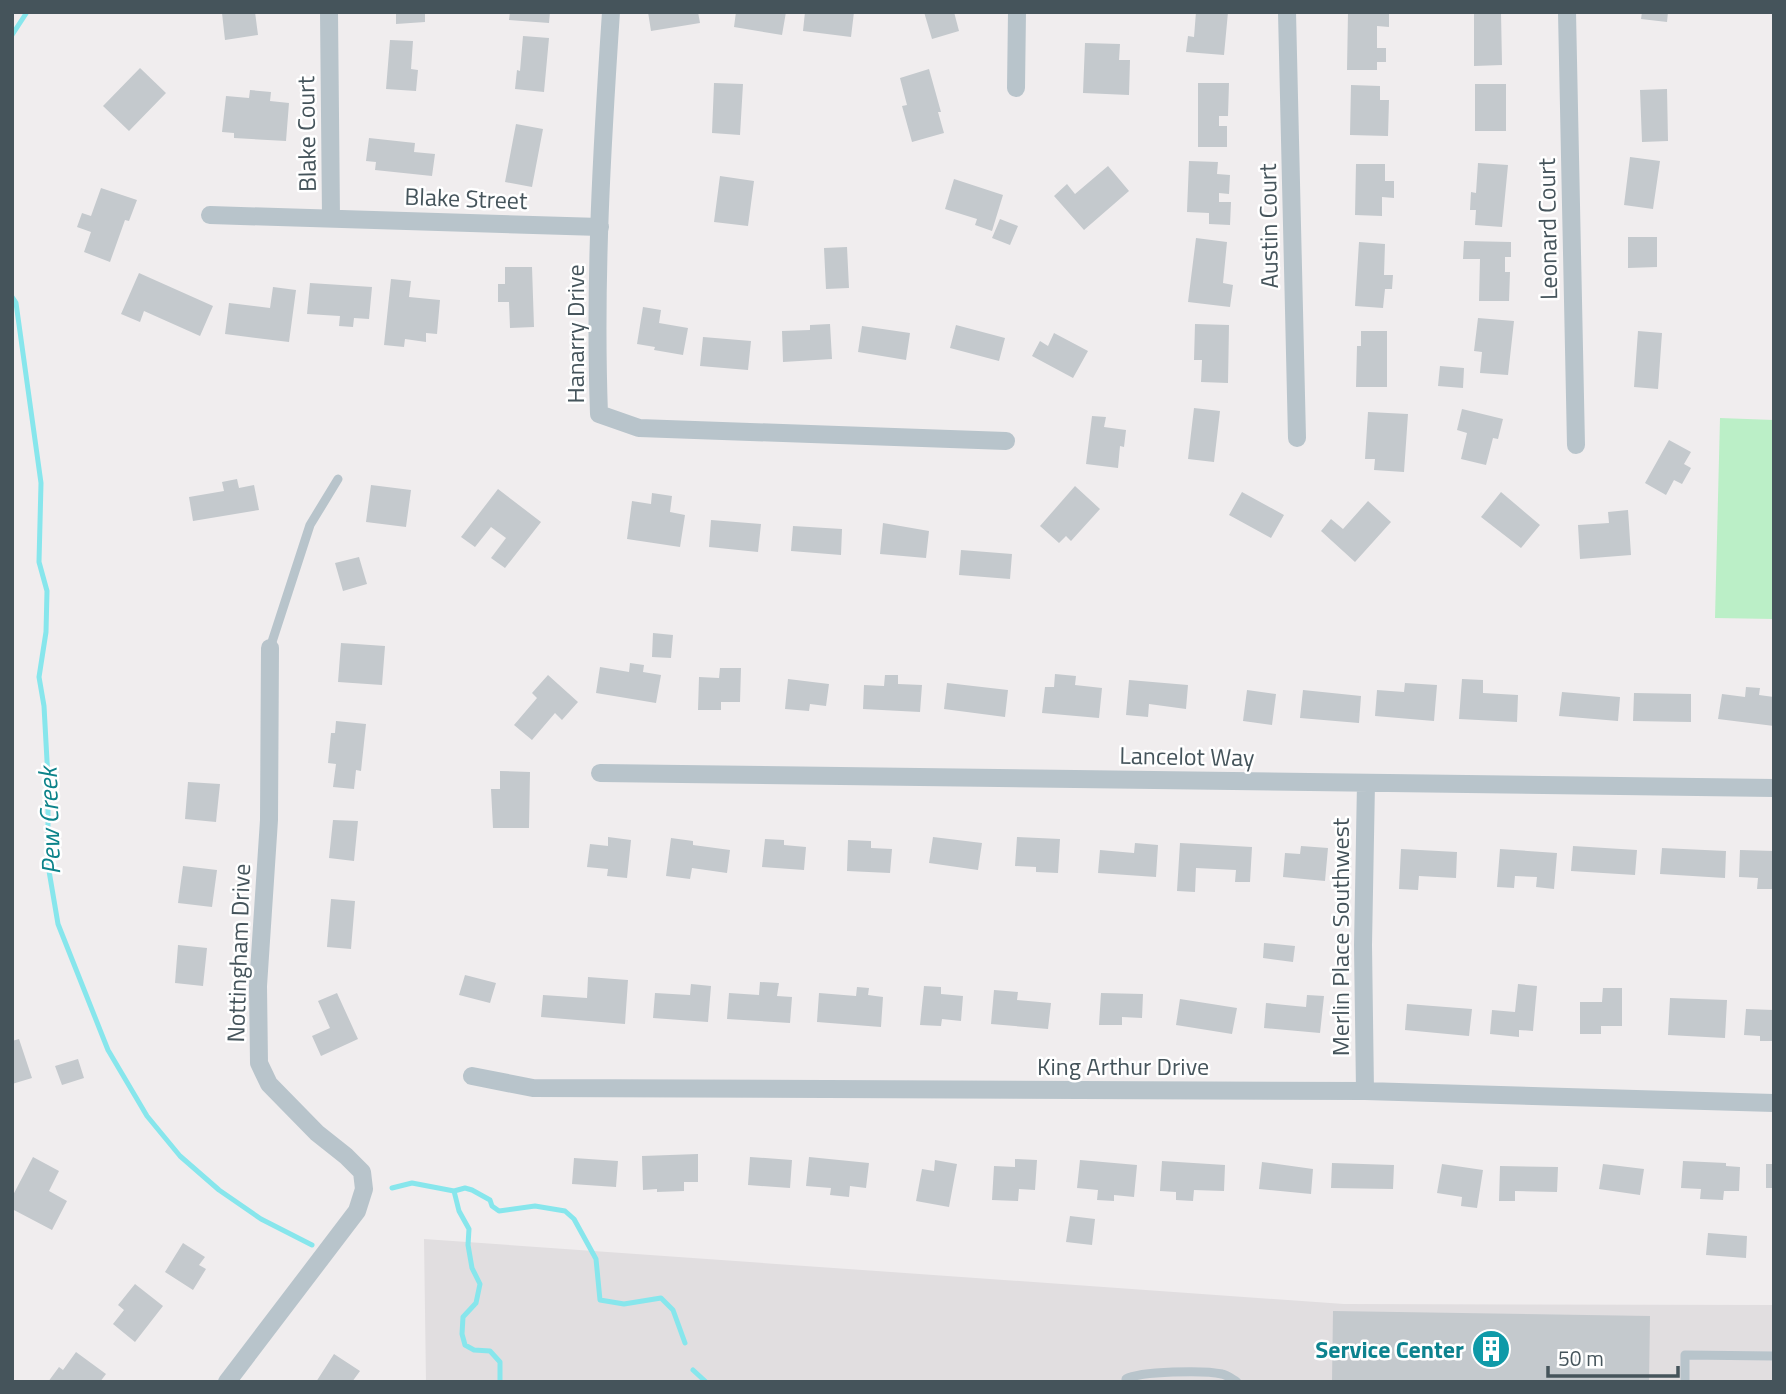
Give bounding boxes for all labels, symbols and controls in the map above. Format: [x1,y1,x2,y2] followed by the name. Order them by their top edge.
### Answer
[287,75,325,192] street label: Blake Court
[1528,157,1566,300] street label: Leonard Court
[1249,163,1287,289] street label: Austin Court
[404,178,529,218] street label: Blake Street
[557,264,593,404] street label: Hanarry Drive
[1119,737,1255,775] street label: Lancelot Way
[28,763,70,875] water label: Pew Creek
[1322,817,1358,1056] street label: Merlin Place Southwest
[217,863,259,1043] street label: Nottingham Drive
[1037,1048,1209,1084] street label: King Arthur Drive
[1470,1328,1512,1370] building icon: Service Center
[1315,1331,1464,1367] place label: Service Center
[1548,1334,1678,1378] scale bar
[1558,1342,1604,1374] text: 50 m

